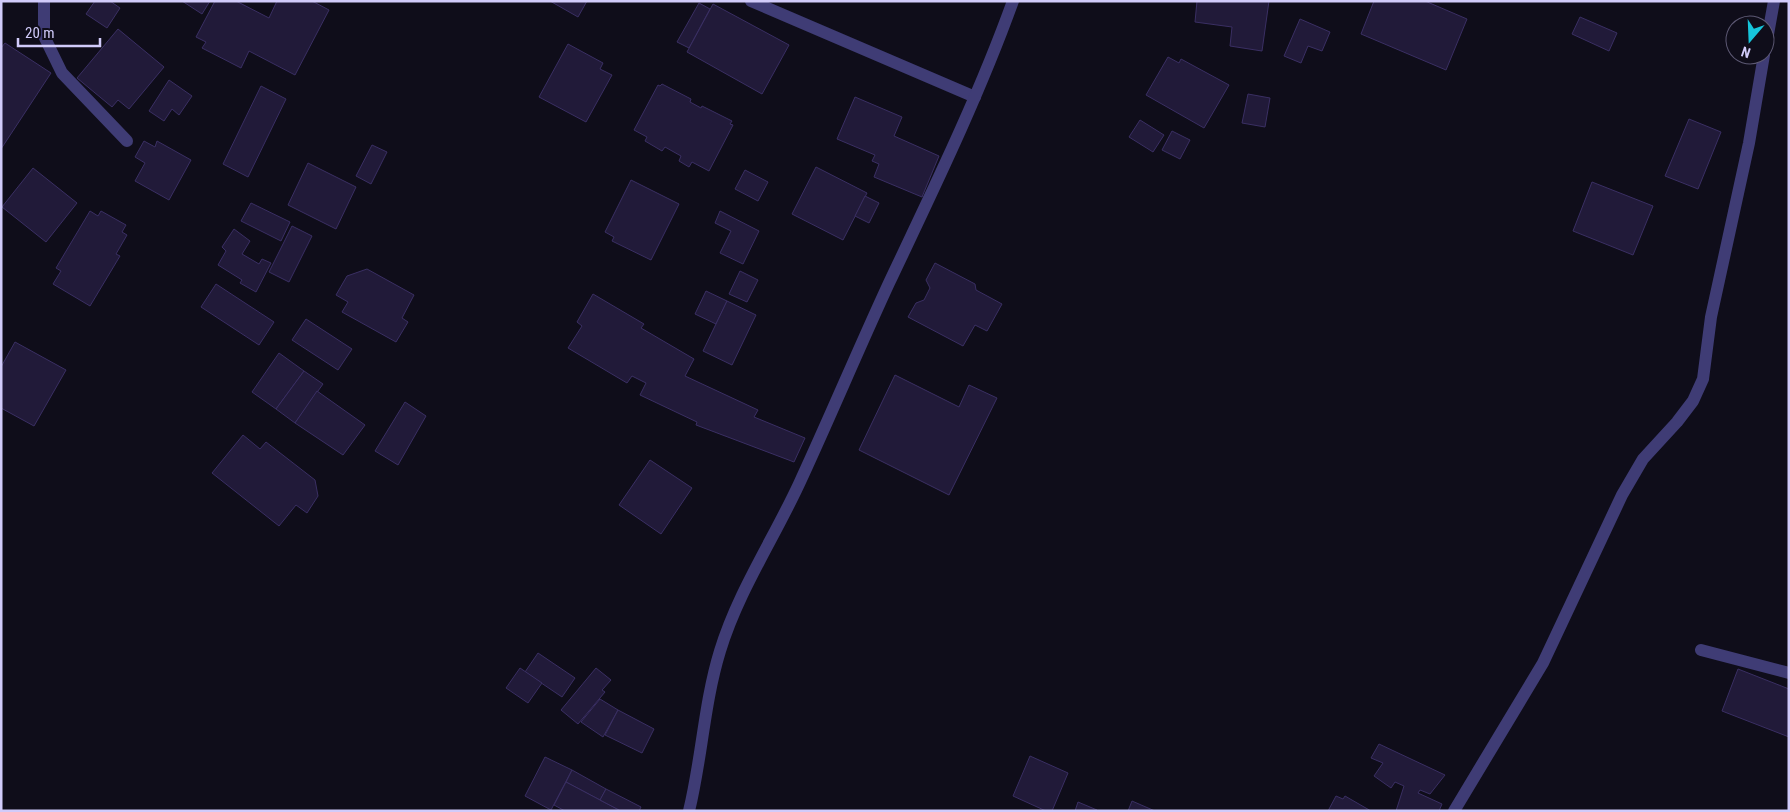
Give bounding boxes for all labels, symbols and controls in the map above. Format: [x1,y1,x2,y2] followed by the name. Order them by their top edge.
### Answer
[18,15,100,47] scale bar
[1725,15,1775,65] north arrow
[25,24,55,42] text: 20 m
[1739,43,1752,61] text: N

